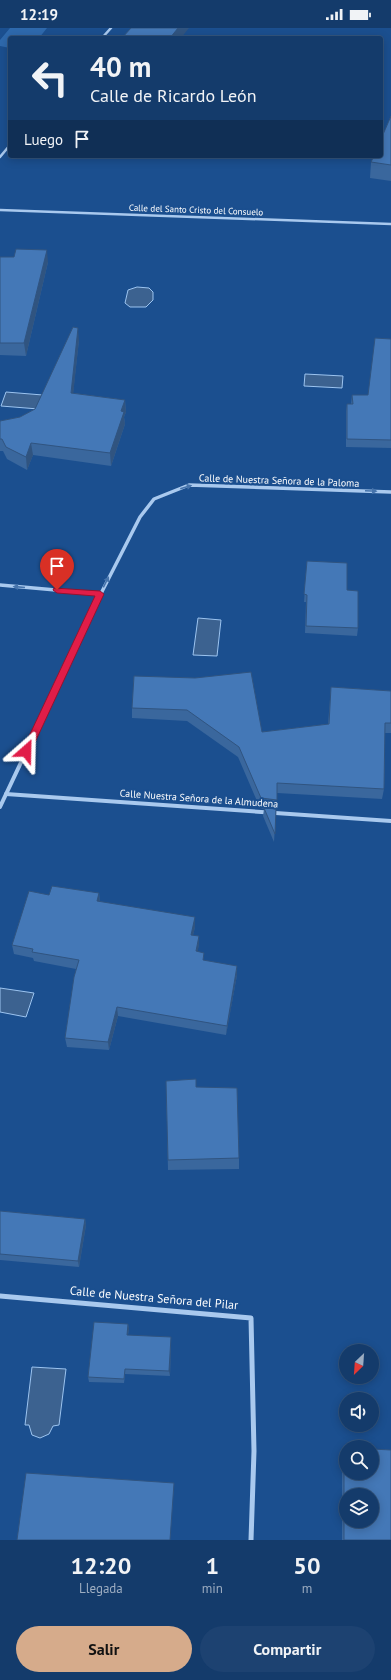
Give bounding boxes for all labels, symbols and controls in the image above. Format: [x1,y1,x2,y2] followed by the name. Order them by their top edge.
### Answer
[20,5,58,24] text: 12:19
[90,48,151,85] text: 40 m
[24,52,76,104] icon: left
[90,84,257,107] text: Calle de Ricardo León
[71,128,93,150] icon: arrive
[24,130,63,149] text: Luego
[129,202,264,217] street label: Calle del Santo Cristo del Consuelo
[199,471,359,490] street label: Calle de Nuestra Señora de la Paloma
[180,484,192,490] one-way arrow
[365,488,378,494] one-way arrow
[40,549,74,590] pin
[46,555,68,577] icon: arrive
[103,576,109,588] one-way arrow
[13,584,25,590] one-way arrow
[5,730,47,772] position arrow
[119,786,279,811] street label: Calle Nuestra Señora de la Almudena
[69,1283,239,1312] street label: Calle de Nuestra Señora del Pilar
[339,1344,379,1384] north arrow
[339,1344,379,1528] map controls
[339,1392,379,1432] button: sound
[339,1440,379,1480] button: search
[339,1488,379,1528] button: layers
[70,1550,131,1581] text: 12:20
[206,1550,219,1581] text: 1
[293,1550,321,1581] text: 50
[79,1580,123,1597] text: Llegada
[202,1580,223,1597] text: min
[302,1580,312,1597] text: m
[16,1626,192,1672] button: Salir
[200,1626,375,1672] button: Compartir

